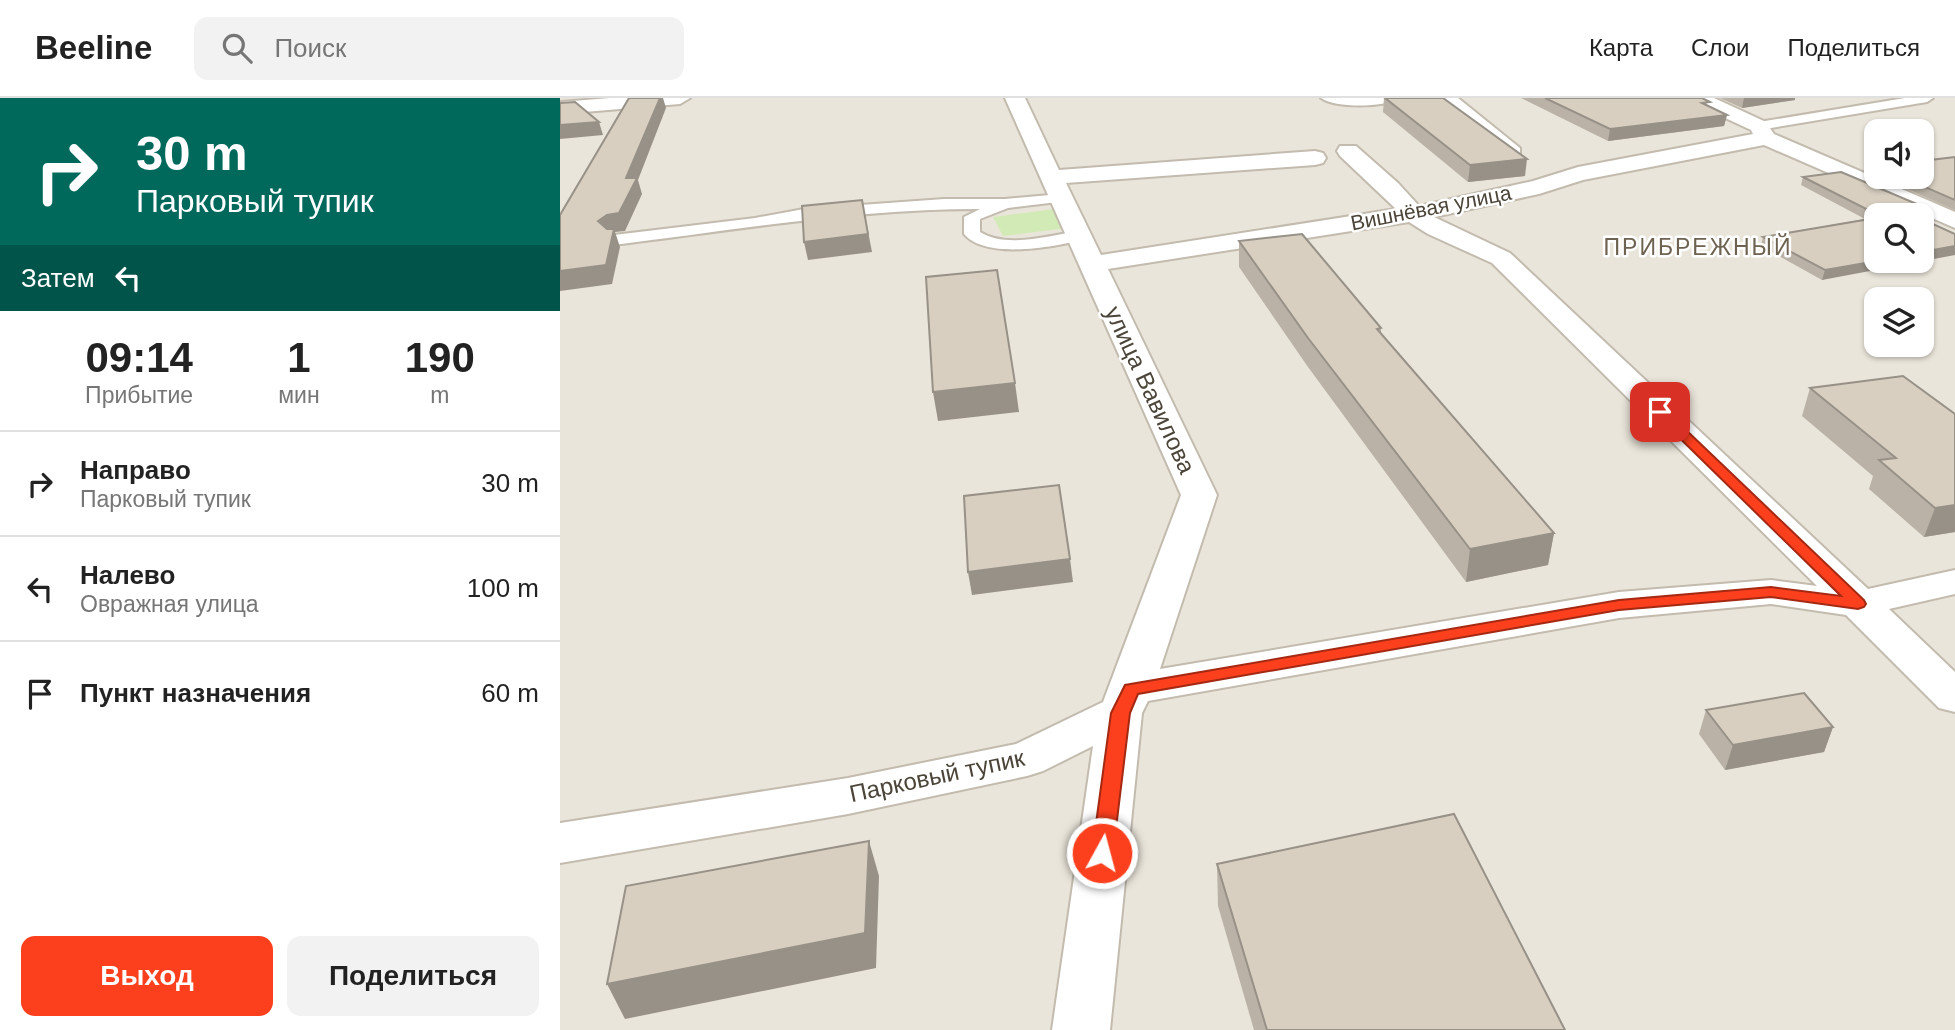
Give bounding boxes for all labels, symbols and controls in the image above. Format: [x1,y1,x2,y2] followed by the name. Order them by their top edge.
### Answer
[194,17,684,80] search box
[35,29,152,66] text: Beeline
[218,29,256,67] icon: search
[274,33,346,63] text: Поиск
[1589,34,1653,61] text: Карта
[1691,34,1749,61] text: Слои
[1787,34,1920,61] text: Поделиться
[1864,119,1934,357] map controls
[1864,119,1934,189] button: sound
[21,126,112,217] icon: right
[136,126,248,180] text: 30 m
[1349,181,1514,234] street label: Вишнёвая улица
[136,183,374,219] text: Парковый тупик
[1864,203,1934,273] button: search
[1604,233,1792,260] district label: ПРИБРЕЖНЫЙ
[109,259,147,297] icon: left
[21,263,95,293] text: Затем
[1864,287,1934,357] button: layers
[1100,302,1201,478] street label: улица Вавилова
[85,334,193,381] text: 09:14
[287,334,311,381] text: 1
[405,334,475,381] text: 190
[85,382,193,408] text: Прибытие
[278,382,320,408] text: мин
[430,382,449,408] text: m
[1630,382,1690,442] pin
[1641,393,1679,431] icon: arrive
[80,455,191,485] text: Направо
[21,465,59,503] icon: right
[481,468,539,498] text: 30 m
[80,486,251,512] text: Парковый тупик
[80,560,175,590] text: Налево
[21,570,59,608] icon: left
[467,573,539,603] text: 100 m
[80,591,259,617] text: Овражная улица
[21,675,59,713] icon: arrive
[80,678,311,708] text: Пункт назначения
[481,678,539,708] text: 60 m
[847,744,1027,807] street label: Парковый тупик
[1065,816,1139,890] position arrow
[21,936,273,1016] button: Выход
[287,936,539,1016] button: Поделиться

